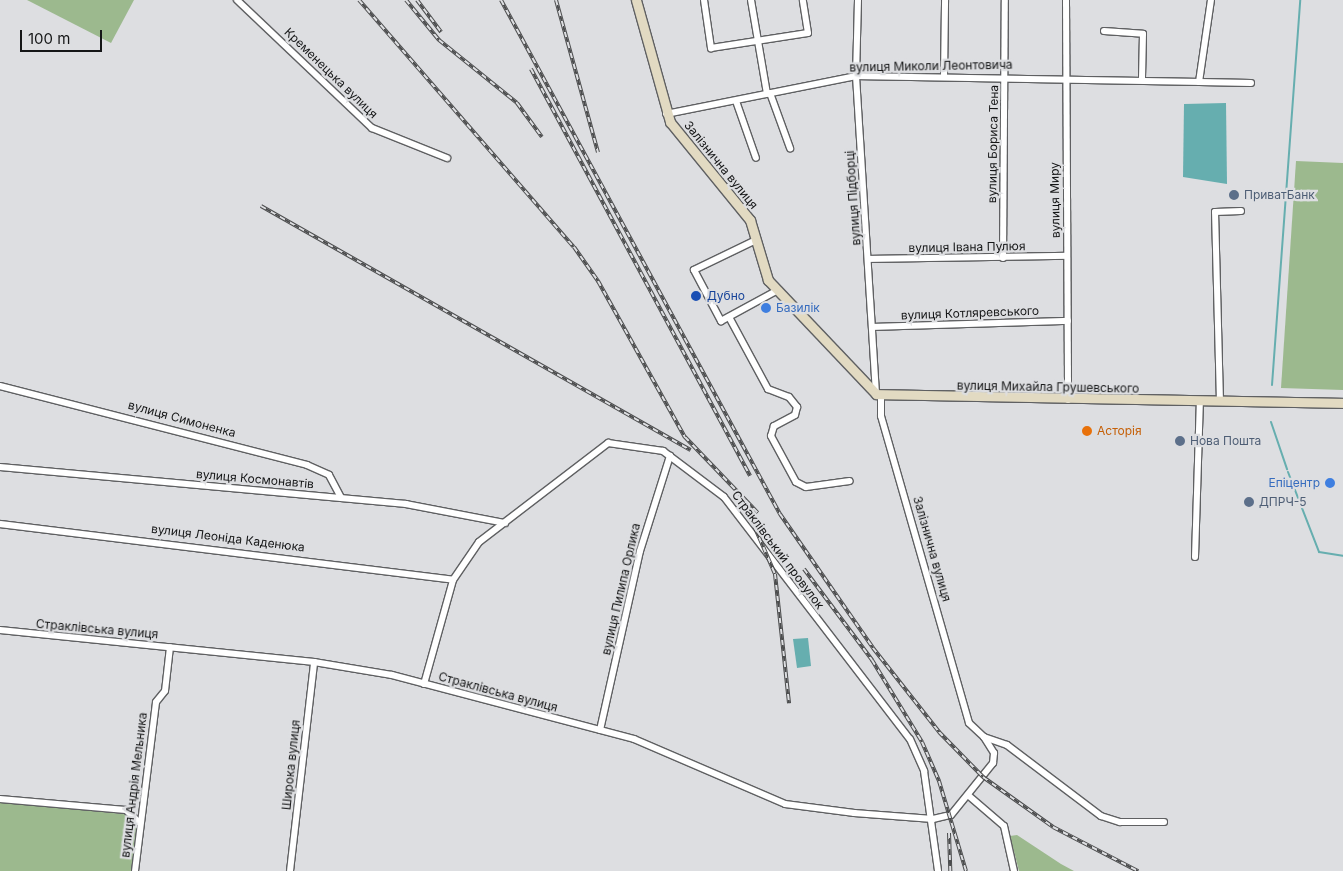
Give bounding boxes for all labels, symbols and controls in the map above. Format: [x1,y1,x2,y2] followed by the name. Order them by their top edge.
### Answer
[22,20,105,52] scale bar
[281,25,381,121] street label: Кременецька вулиця
[28,29,70,48] text: 100 m
[849,57,1013,75] street label: вулиця Миколи Леонтовича
[985,85,1001,203] street label: вулиця Бориса Тена
[681,118,761,212] street label: Залізнична вулиця
[842,150,864,246] street label: вулиця Підборці
[1047,162,1063,238] street label: вулиця Миру
[1244,188,1315,202] place label: ПриватБанк
[1228,189,1240,201] marker: ПриватБанк
[908,239,1026,255] street label: вулиця Івана Пулюя
[689,289,703,303] marker: Дубно
[707,289,745,303] place label: Дубно
[776,301,820,315] place label: Базилік
[760,302,772,314] marker: Базилік
[901,303,1039,323] street label: вулиця Котляревського
[957,378,1139,396] street label: вулиця Михайла Грушевського
[127,398,237,440] street label: вулиця Симоненка
[1097,424,1142,438] place label: Асторія
[1081,425,1093,437] marker: Асторія
[1190,434,1261,448] place label: Нова Пошта
[1174,435,1186,447] marker: Нова Пошта
[195,467,315,491] street label: вулиця Космонавтів
[1268,476,1320,490] place label: Епіцентр
[1324,477,1336,489] marker: Епіцентр
[729,488,827,612] street label: Страклівський провулок
[910,495,954,603] street label: Залізнична вулиця
[1259,495,1307,509] place label: ДПРЧ-5
[1243,496,1255,508] marker: ДПРЧ-5
[150,521,306,555] street label: вулиця Леоніда Каденюка
[599,522,643,656] street label: вулиця Пилипа Орлика
[35,616,159,642] street label: Страклівська вулиця
[437,669,559,715] street label: Страклівська вулиця
[118,712,150,858] street label: вулиця Андрія Мельника
[279,719,303,811] street label: Широка вулиця

